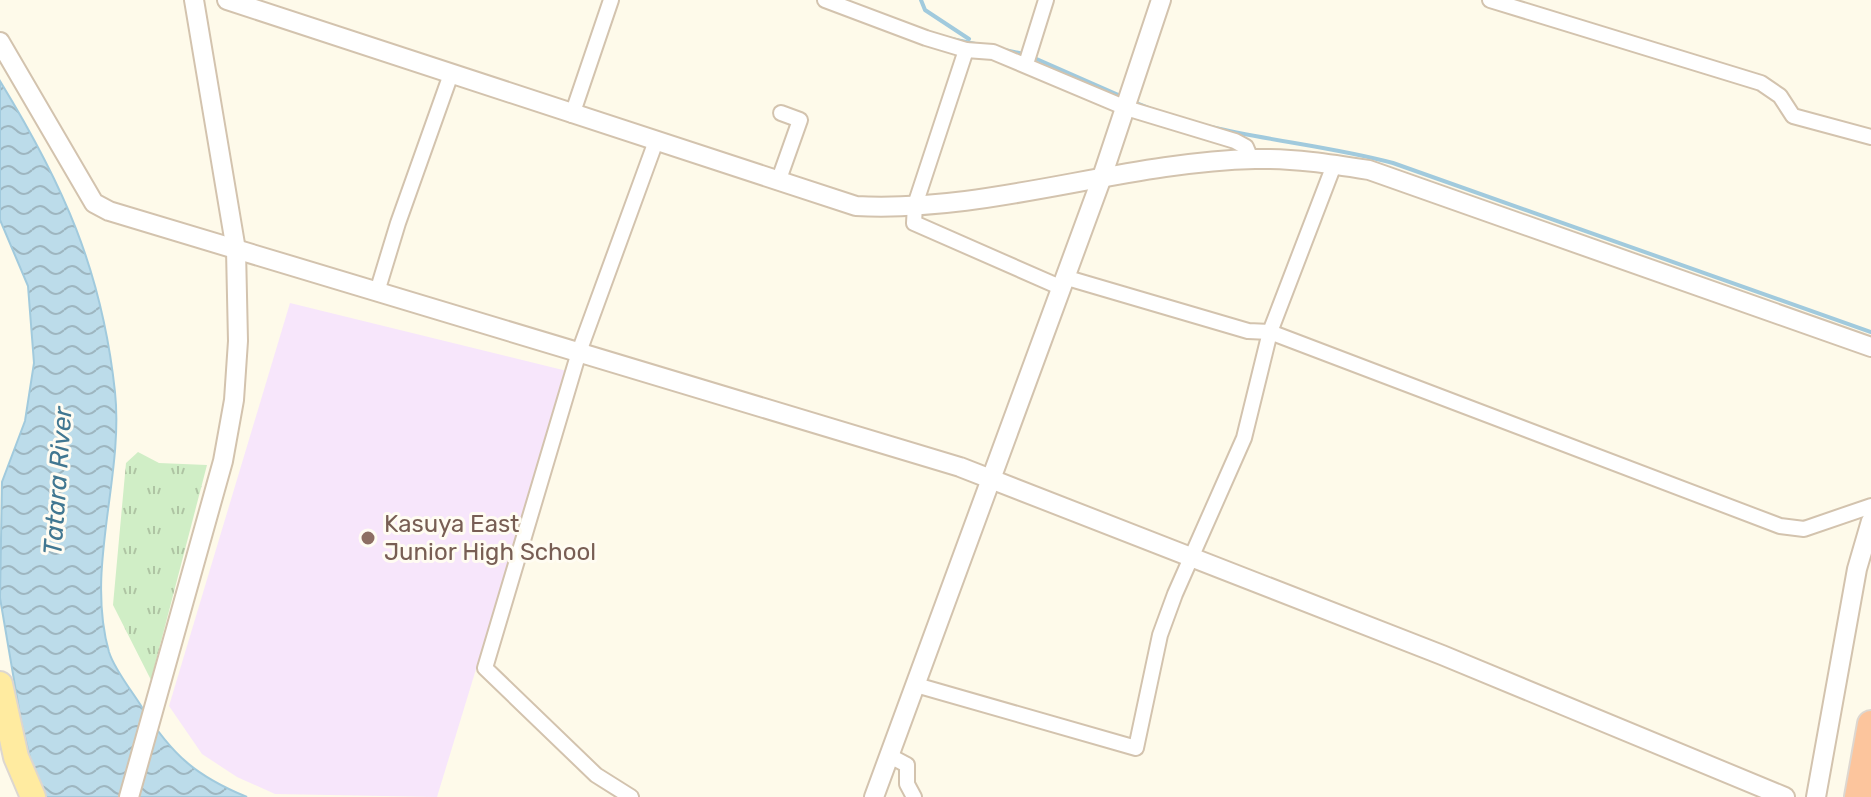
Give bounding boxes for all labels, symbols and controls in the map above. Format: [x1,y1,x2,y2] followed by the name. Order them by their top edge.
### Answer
[37,405,79,556] water label: Tatara River
[384,510,596,566] place label: Kasuya East Junior High School
[359,529,377,547] marker: Kasuya East Junior High School

